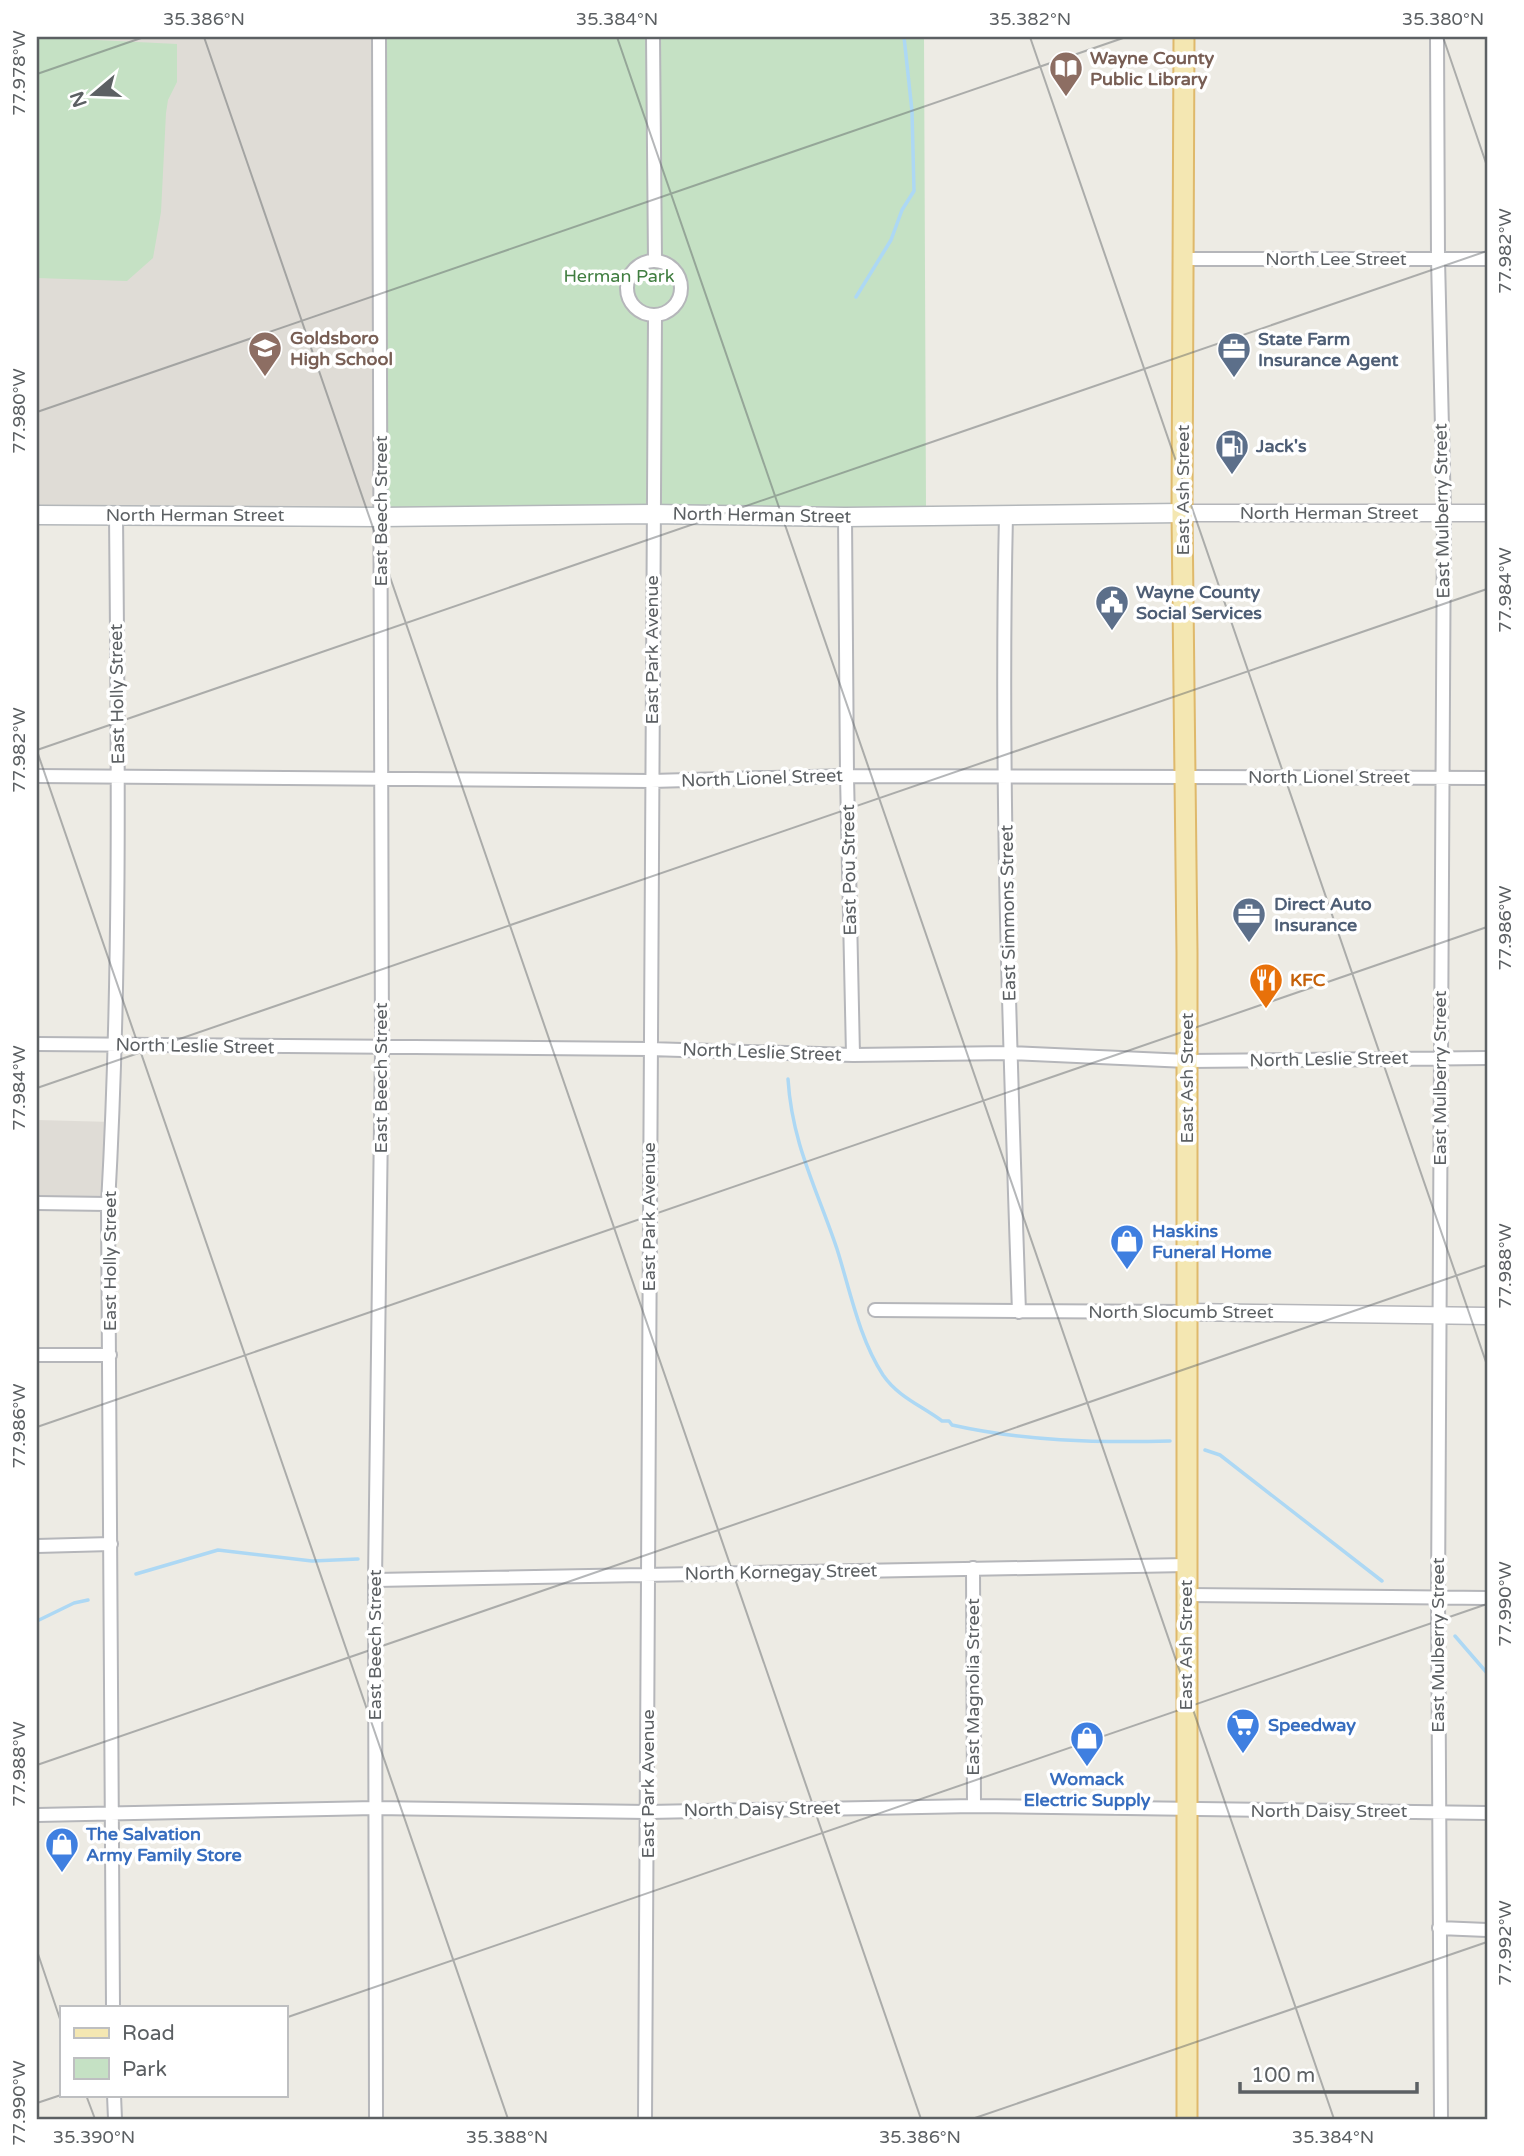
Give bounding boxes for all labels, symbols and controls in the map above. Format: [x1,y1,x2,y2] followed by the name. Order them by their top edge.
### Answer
[163,8,245,30] text: 35.386°N
[576,8,658,30] text: 35.384°N
[989,8,1071,30] text: 35.382°N
[1402,8,1484,30] text: 35.380°N
[8,30,30,116] text: 77.978°W
[1090,47,1215,90] place label: Wayne County Public Library
[1047,49,1085,98] library icon: Wayne County Public Library
[60,60,130,130] north arrow
[66,88,92,110] text: N
[1494,208,1516,294] text: 77.982°W
[1265,248,1407,270] street label: North Lee Street
[563,265,675,287] park label: Herman Park
[290,327,393,370] place label: Goldsboro High School
[1258,328,1398,371] place label: State Farm Insurance Agent
[246,329,284,378] school or university icon: Goldsboro High School
[1215,330,1253,379] office icon: State Farm Insurance Agent
[8,368,30,454] text: 77.980°W
[1429,423,1455,599] street label: East Mulberry Street
[1172,425,1194,555] street label: East Ash Street
[1213,427,1251,476] fuel station icon: Jack's
[370,435,392,587] street label: East Beech Street
[1255,435,1307,457] place label: Jack's
[672,502,852,528] street label: North Herman Street
[1240,502,1418,524] street label: North Herman Street
[106,504,284,526] street label: North Herman Street
[1494,547,1516,633] text: 77.984°W
[641,575,663,725] street label: East Park Avenue
[1136,581,1262,624] place label: Wayne County Social Services
[1093,583,1131,632] public building icon: Wayne County Social Services
[105,623,129,765] street label: East Holly Street
[8,707,30,793] text: 77.982°W
[681,764,844,792] street label: North Lionel Street
[1248,766,1410,788] street label: North Lionel Street
[837,804,861,936] street label: East Pou Street
[995,824,1021,1002] street label: East Simmons Street
[1494,885,1516,971] text: 77.986°W
[1274,893,1372,936] place label: Direct Auto Insurance
[1230,895,1268,944] office icon: Direct Auto Insurance
[1247,961,1285,1010] restaurant icon: KFC
[1290,969,1326,991] place label: KFC
[1429,990,1451,1166] street label: East Mulberry Street
[370,1002,392,1154] street label: East Beech Street
[1176,1013,1198,1143] street label: East Ash Street
[115,1034,275,1058] street label: North Leslie Street
[682,1038,842,1066] street label: North Leslie Street
[8,1045,30,1131] text: 77.984°W
[1249,1047,1409,1071] street label: North Leslie Street
[638,1142,660,1292] street label: East Park Avenue
[99,1191,121,1331] street label: East Holly Street
[1152,1220,1272,1263] place label: Haskins Funeral Home
[1108,1222,1146,1271] shop icon: Haskins Funeral Home
[1494,1223,1516,1309] text: 77.988°W
[1088,1301,1274,1323] street label: North Slocumb Street
[8,1383,30,1469] text: 77.986°W
[1427,1557,1449,1733] street label: East Mulberry Street
[684,1559,878,1585] street label: North Kornegay Street
[1494,1561,1516,1647] text: 77.990°W
[364,1569,386,1721] street label: East Beech Street
[1175,1580,1197,1710] street label: East Ash Street
[962,1598,984,1776] street label: East Magnolia Street
[1224,1706,1262,1755] supermarket icon: Speedway
[637,1709,659,1859] street label: East Park Avenue
[1268,1714,1356,1736] place label: Speedway
[1068,1719,1106,1768] shop icon: Womack Electric Supply
[8,1721,30,1807] text: 77.988°W
[1023,1768,1151,1811] place label: Womack Electric Supply
[683,1797,841,1821] street label: North Daisy Street
[1251,1800,1408,1822] street label: North Daisy Street
[85,1823,242,1866] place label: The Salvation Army Family Store
[43,1825,81,1874] shop icon: The Salvation Army Family Store
[1494,1900,1516,1986] text: 77.992°W
[60,2006,287,2096] legend
[122,2021,175,2046] text: Road
[1240,2051,1417,2095] scale bar
[122,2057,167,2082] text: Park
[8,2060,30,2146] text: 77.990°W
[1251,2063,1315,2088] text: 100 m
[53,2126,135,2148] text: 35.390°N
[466,2126,548,2148] text: 35.388°N
[879,2126,961,2148] text: 35.386°N
[1292,2126,1374,2148] text: 35.384°N

